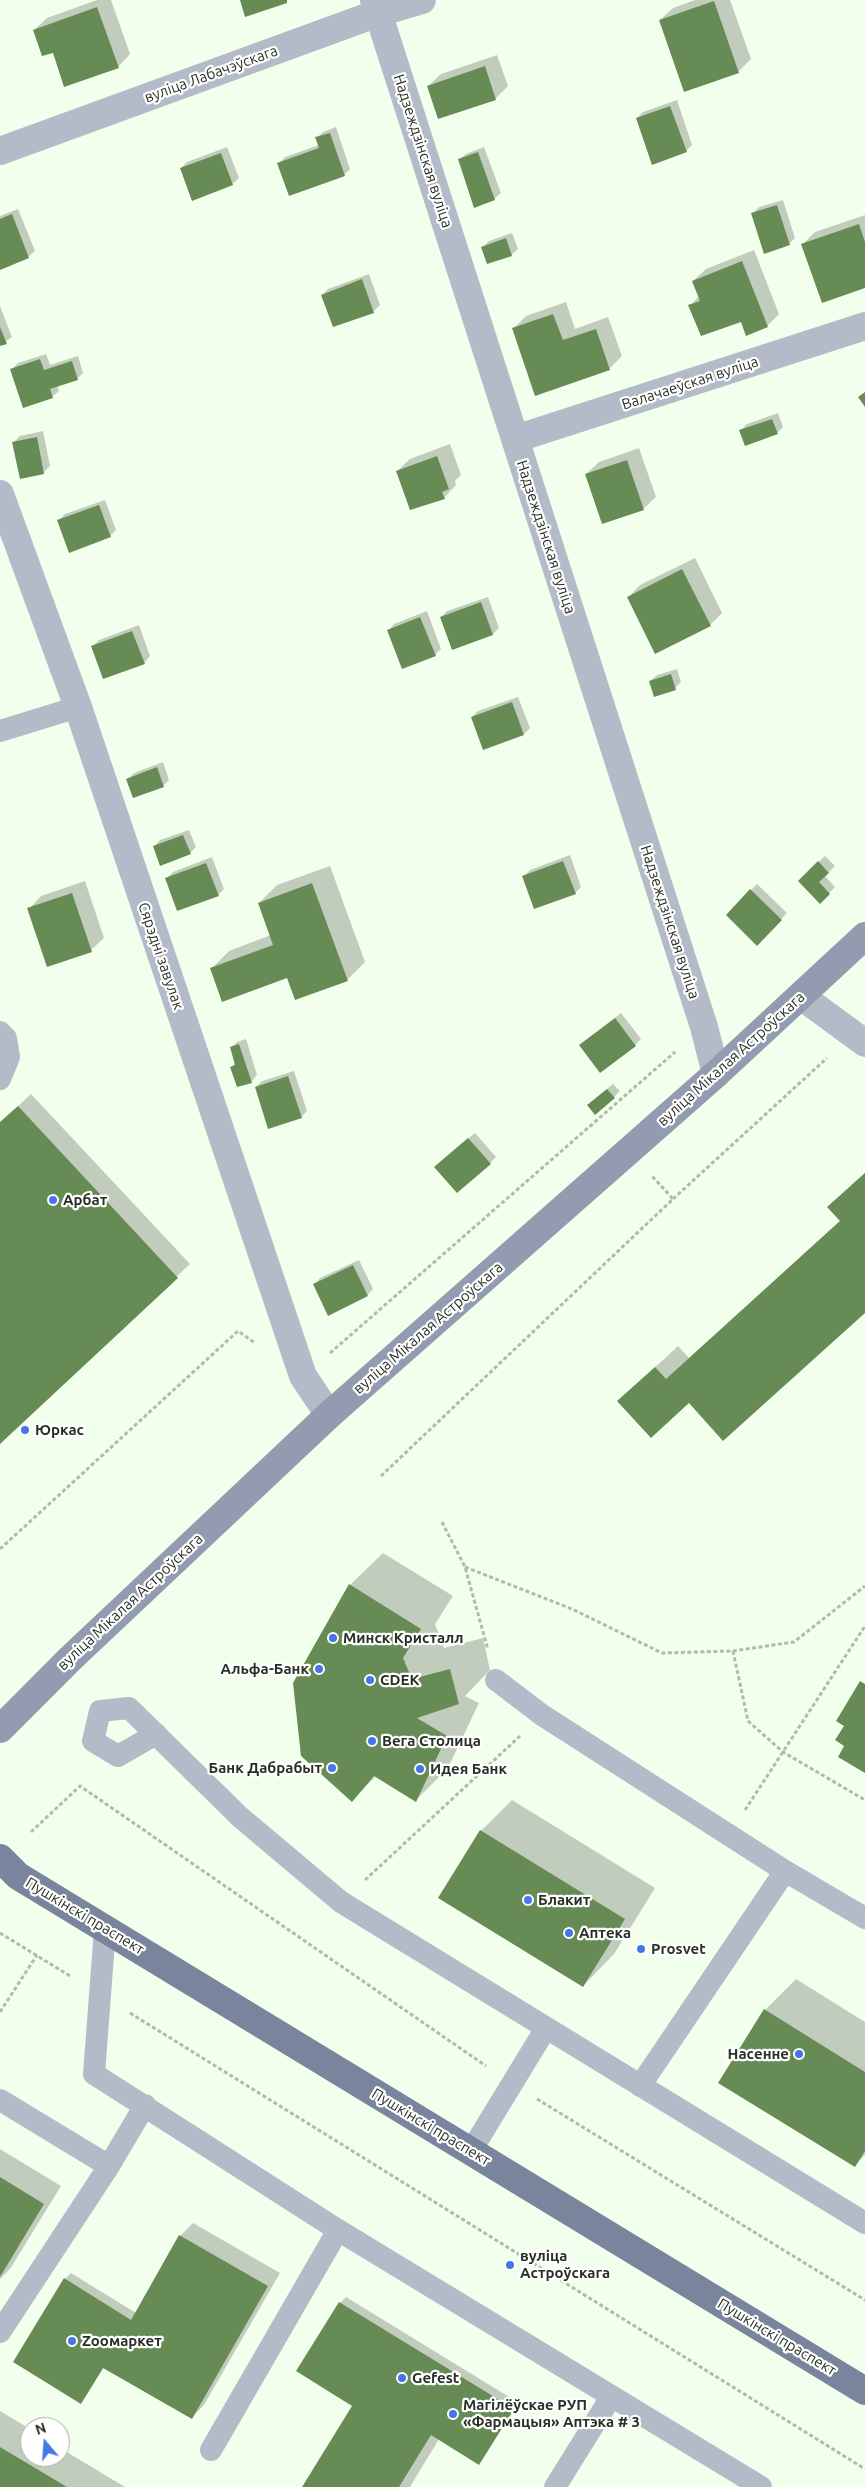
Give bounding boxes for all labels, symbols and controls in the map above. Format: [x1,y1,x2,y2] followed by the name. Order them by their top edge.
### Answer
[142,42,280,106] street label: вуліца Лабачэўскага
[390,72,456,230] street label: Надзеждзінская вуліца
[619,352,761,414] street label: Валачаеўская вуліца
[513,458,579,616] street label: Надзеждзінская вуліца
[637,843,703,1001] street label: Надзеждзінская вуліца
[134,900,188,1012] street label: Сярэдні завулак
[654,988,808,1130] street label: вуліца Мікалая Астроўскага
[63,1191,107,1209] place label: Арбат
[47,1194,59,1206] marker: Арбат
[350,1258,506,1398] street label: вуліца Мікалая Астроўскага
[35,1421,84,1439] place label: Юркас
[19,1424,31,1436] marker: Юркас
[54,1530,206,1674] street label: вуліца Мікалая Астроўскага
[343,1629,464,1647] place label: Минск Кристалл
[327,1632,339,1644] marker: Минск Кристалл
[220,1660,309,1678] place label: Альфа-Банк
[313,1663,325,1675] marker: Альфа-Банк
[380,1671,419,1689] place label: CDEK
[364,1674,376,1686] marker: CDEK
[382,1732,481,1750] place label: Вега Столица
[366,1735,378,1747] marker: Вега Столица
[209,1759,322,1777] place label: Банк Дабрабыт
[430,1760,507,1778] place label: Идея Банк
[326,1762,338,1774] marker: Банк Дабрабыт
[414,1763,426,1775] marker: Идея Банк
[22,1874,148,1958] street label: Пушкінскі праспект
[538,1891,590,1909] place label: Блакит
[522,1894,534,1906] marker: Блакит
[579,1924,631,1942] place label: Аптека
[563,1927,575,1939] marker: Аптека
[651,1940,706,1958] place label: Prosvet
[635,1943,647,1955] marker: Prosvet
[728,2045,789,2063] place label: Насенне
[793,2048,805,2060] marker: Насенне
[368,2085,494,2169] street label: Пушкінскі праспект
[520,2247,610,2282] place label: вуліца Астроўскага
[504,2259,516,2271] marker: вуліца Астроўскага
[714,2295,840,2379] street label: Пушкінскі праспект
[82,2332,162,2350] place label: Zooмаркет
[66,2335,78,2347] marker: Zooмаркет
[412,2369,459,2387] place label: Gefest
[396,2372,408,2384] marker: Gefest
[463,2396,640,2431] place label: Магілёўскае РУП «Фармацыя» Аптэка # 3
[447,2408,459,2420] marker: Магілёўскае РУП «Фармацыя» Аптэка # 3
[20,2417,70,2467] north arrow
[33,2419,48,2438] text: N

